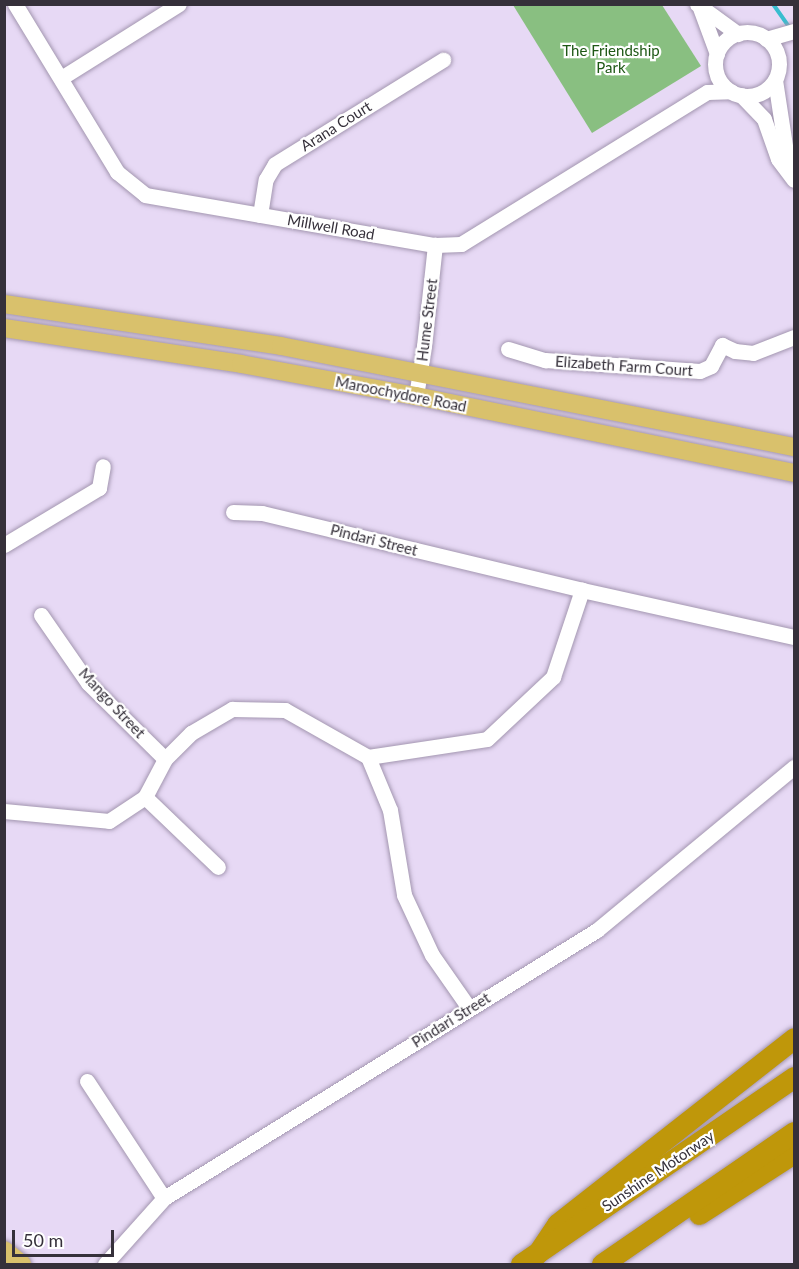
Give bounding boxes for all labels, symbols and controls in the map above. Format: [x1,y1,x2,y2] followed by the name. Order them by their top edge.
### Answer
[562,41,660,76] park label: The Friendship Park
[297,97,375,155] street label: Arana Court
[286,210,376,244] street label: Millwell Road
[413,278,441,362] street label: Hume Street
[555,352,693,380] street label: Elizabeth Farm Court
[334,372,468,416] street label: Maroochydore Road
[329,520,419,560] street label: Pindari Street
[75,664,149,742] street label: Mango Street
[408,989,494,1051] street label: Pindari Street
[599,1127,717,1215] street label: Sunshine Motorway
[15,1218,117,1256] scale bar
[23,1229,63,1251] text: 50 m

